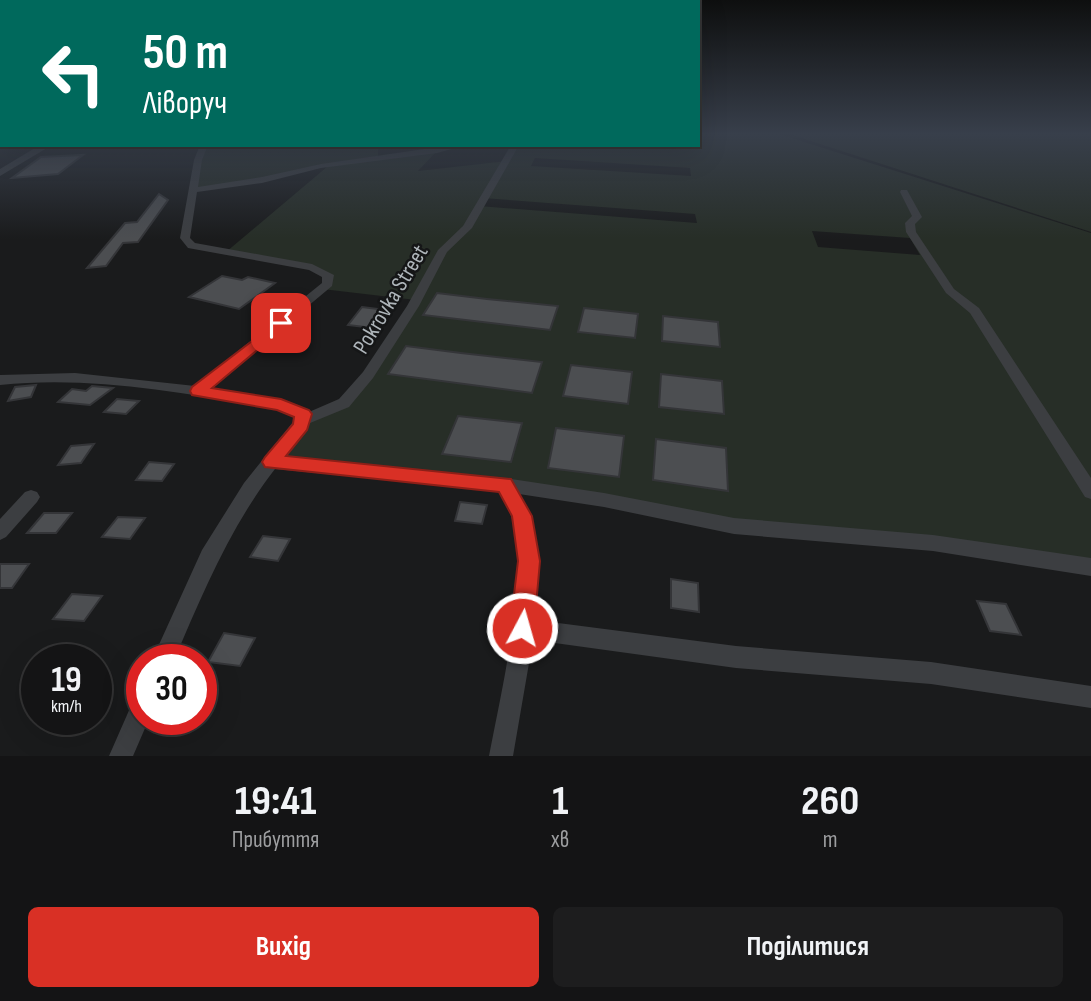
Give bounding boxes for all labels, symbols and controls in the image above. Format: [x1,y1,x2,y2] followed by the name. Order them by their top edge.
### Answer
[143,24,228,83] text: 50 m
[28,28,119,119] icon: left
[143,84,227,123] text: Ліворуч
[347,240,434,359] street label: Pokrovka Street
[251,293,311,353] pin
[262,304,300,342] icon: arrive
[485,591,559,665] position arrow
[126,644,217,735] speed limit sign: 30
[51,659,82,702] text: 19
[51,696,82,717] text: km/h
[235,776,316,827] text: 19:41
[552,776,568,827] text: 1
[801,776,859,827] text: 260
[232,826,319,854] text: Прибуття
[551,826,569,854] text: хв
[823,826,838,854] text: m
[28,907,539,987] button: Вихід
[553,907,1063,987] button: Поділитися

